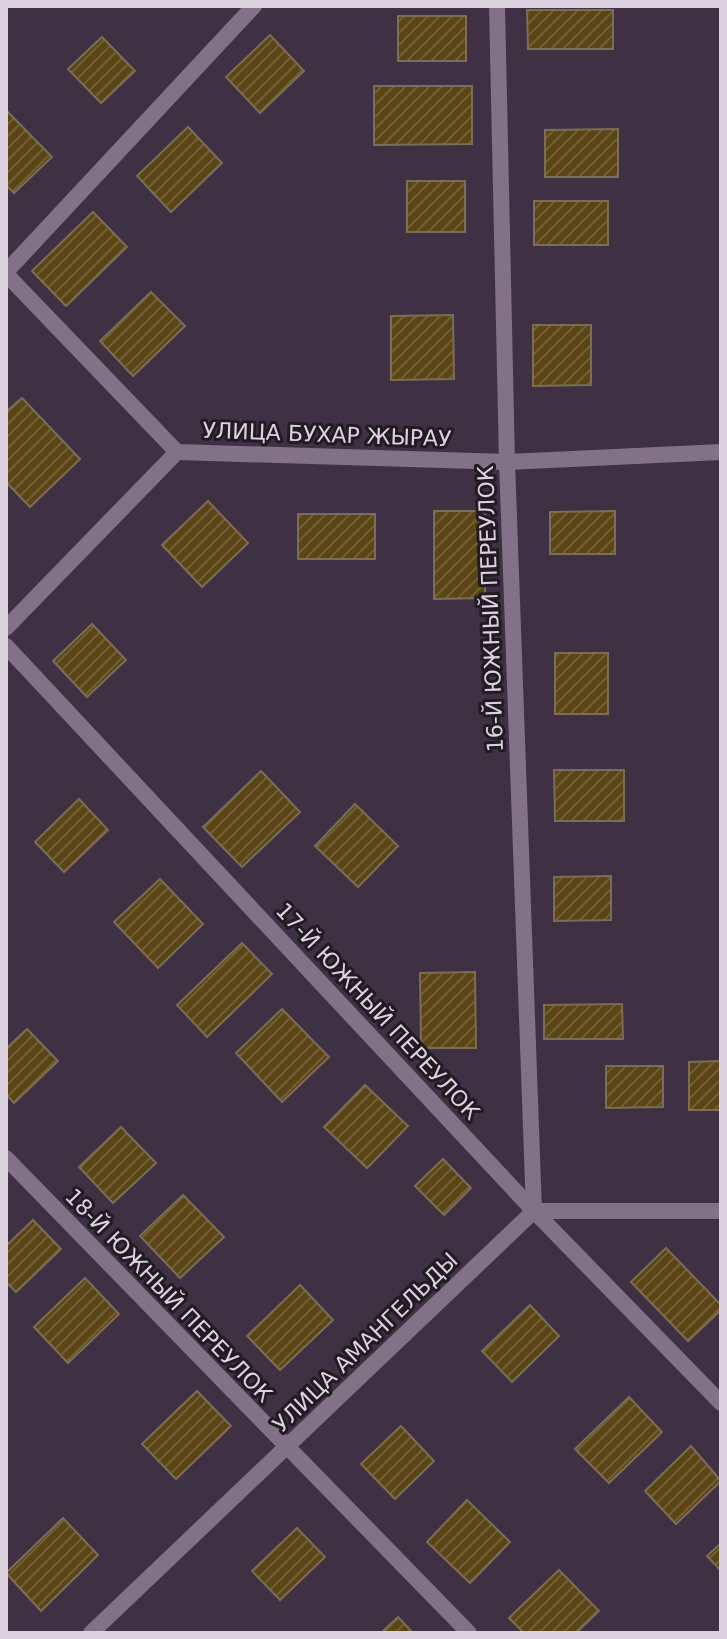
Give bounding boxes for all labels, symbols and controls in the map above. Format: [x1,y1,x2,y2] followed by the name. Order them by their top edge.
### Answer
[202,418,453,451] street label: УЛИЦА БУХАР ЖЫРАУ
[473,465,508,753] street label: 16-Й ЮЖНЫЙ ПЕРЕУЛОК
[271,898,485,1125] street label: 17-Й ЮЖНЫЙ ПЕРЕУЛОК
[60,1184,277,1407] street label: 18-Й ЮЖНЫЙ ПЕРЕУЛОК
[268,1248,463,1437] street label: УЛИЦА АМАНГЕЛЬДЫ

